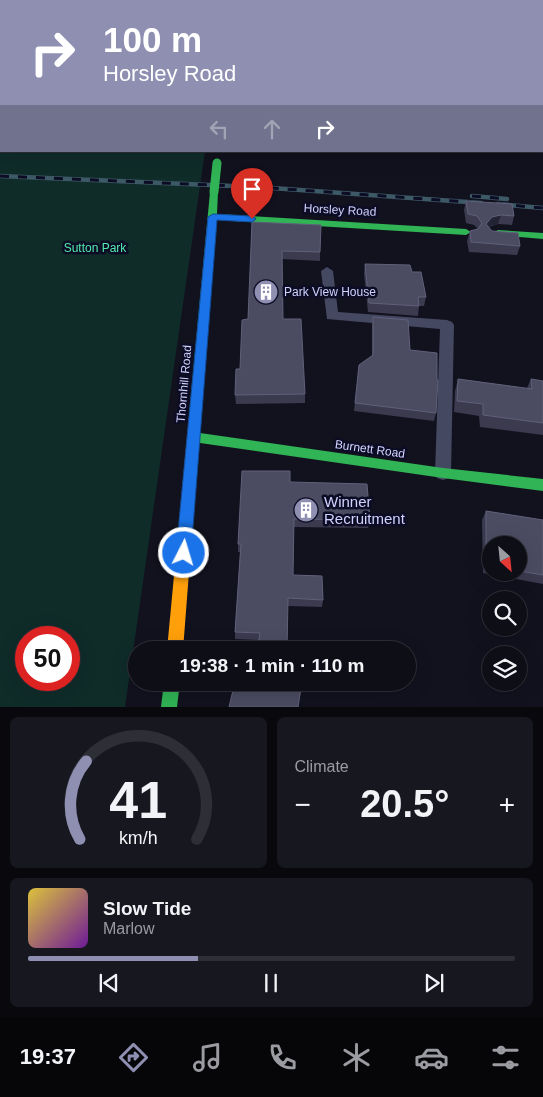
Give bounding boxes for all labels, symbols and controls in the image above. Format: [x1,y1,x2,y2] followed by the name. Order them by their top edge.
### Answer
[20,20,85,85] icon: right
[103,20,202,59] text: 100 m
[103,61,236,86] text: Horsley Road
[205,115,233,143] icon: left
[258,115,286,143] icon: ahead
[311,115,339,143] icon: right
[231,168,273,219] pin
[238,175,266,203] icon: arrive
[303,201,377,219] street label: Horsley Road
[64,241,127,255] park label: Sutton Park
[253,279,279,305] building icon: Park View House
[284,285,376,299] place label: Park View House
[174,345,194,423] street label: Thornhill Road
[334,437,406,461] street label: Burnett Road
[324,493,406,527] place label: Winner Recruitment
[293,497,319,523] building icon: Winner Recruitment
[157,526,209,578] position arrow
[482,536,528,581] north arrow
[482,536,527,691] map controls
[482,591,527,636] button: search
[15,626,80,691] speed limit sign: 50
[482,646,527,691] button: layers
[180,655,364,676] text: 19:38 · 1 min · 110 m
[295,758,349,775] text: Climate
[109,771,167,829] text: 41
[360,783,449,825] text: 20.5°
[295,789,311,820] text: −
[499,789,515,820] text: +
[119,828,158,848] text: km/h
[103,898,191,919] text: Slow Tide
[103,920,155,937] text: Marlow
[95,969,123,997] icon: previous
[257,969,285,997] icon: pause
[420,969,448,997] icon: next
[116,1040,151,1075] icon: directions
[190,1040,225,1075] icon: music
[265,1040,300,1075] icon: phone
[339,1040,374,1075] icon: climate
[414,1040,449,1075] icon: car
[488,1040,523,1075] icon: filters
[20,1044,76,1069] text: 19:37

